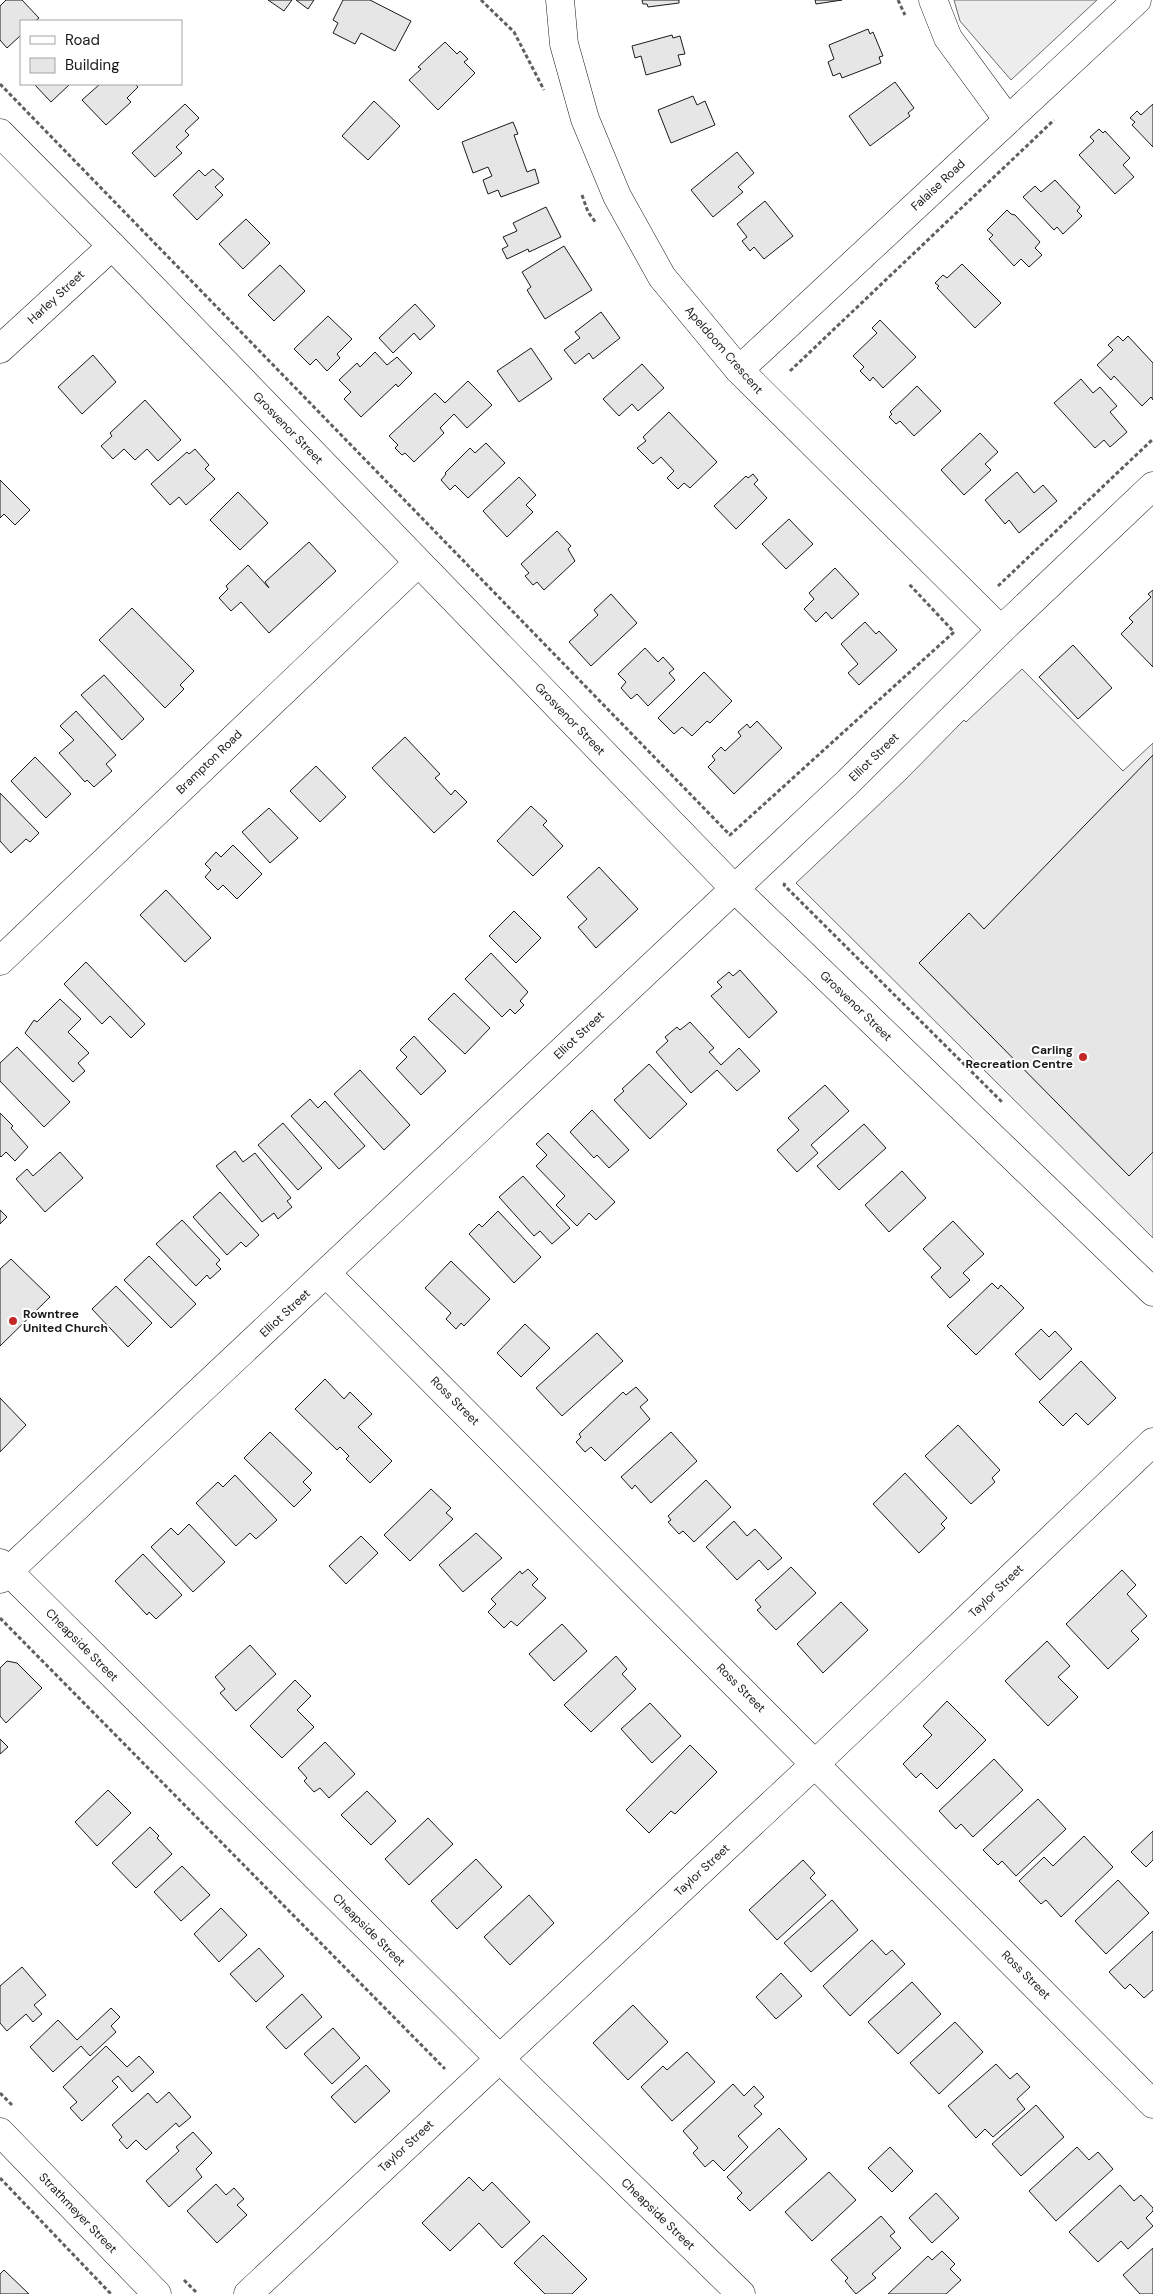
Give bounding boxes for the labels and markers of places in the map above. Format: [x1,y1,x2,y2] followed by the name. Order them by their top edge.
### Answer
[966,1042,1073,1072] place label: Carling Recreation Centre
[1077,1051,1089,1063] marker: Carling Recreation Centre
[23,1306,108,1336] place label: Rowntree United Church
[7,1315,19,1327] marker: Rowntree United Church

